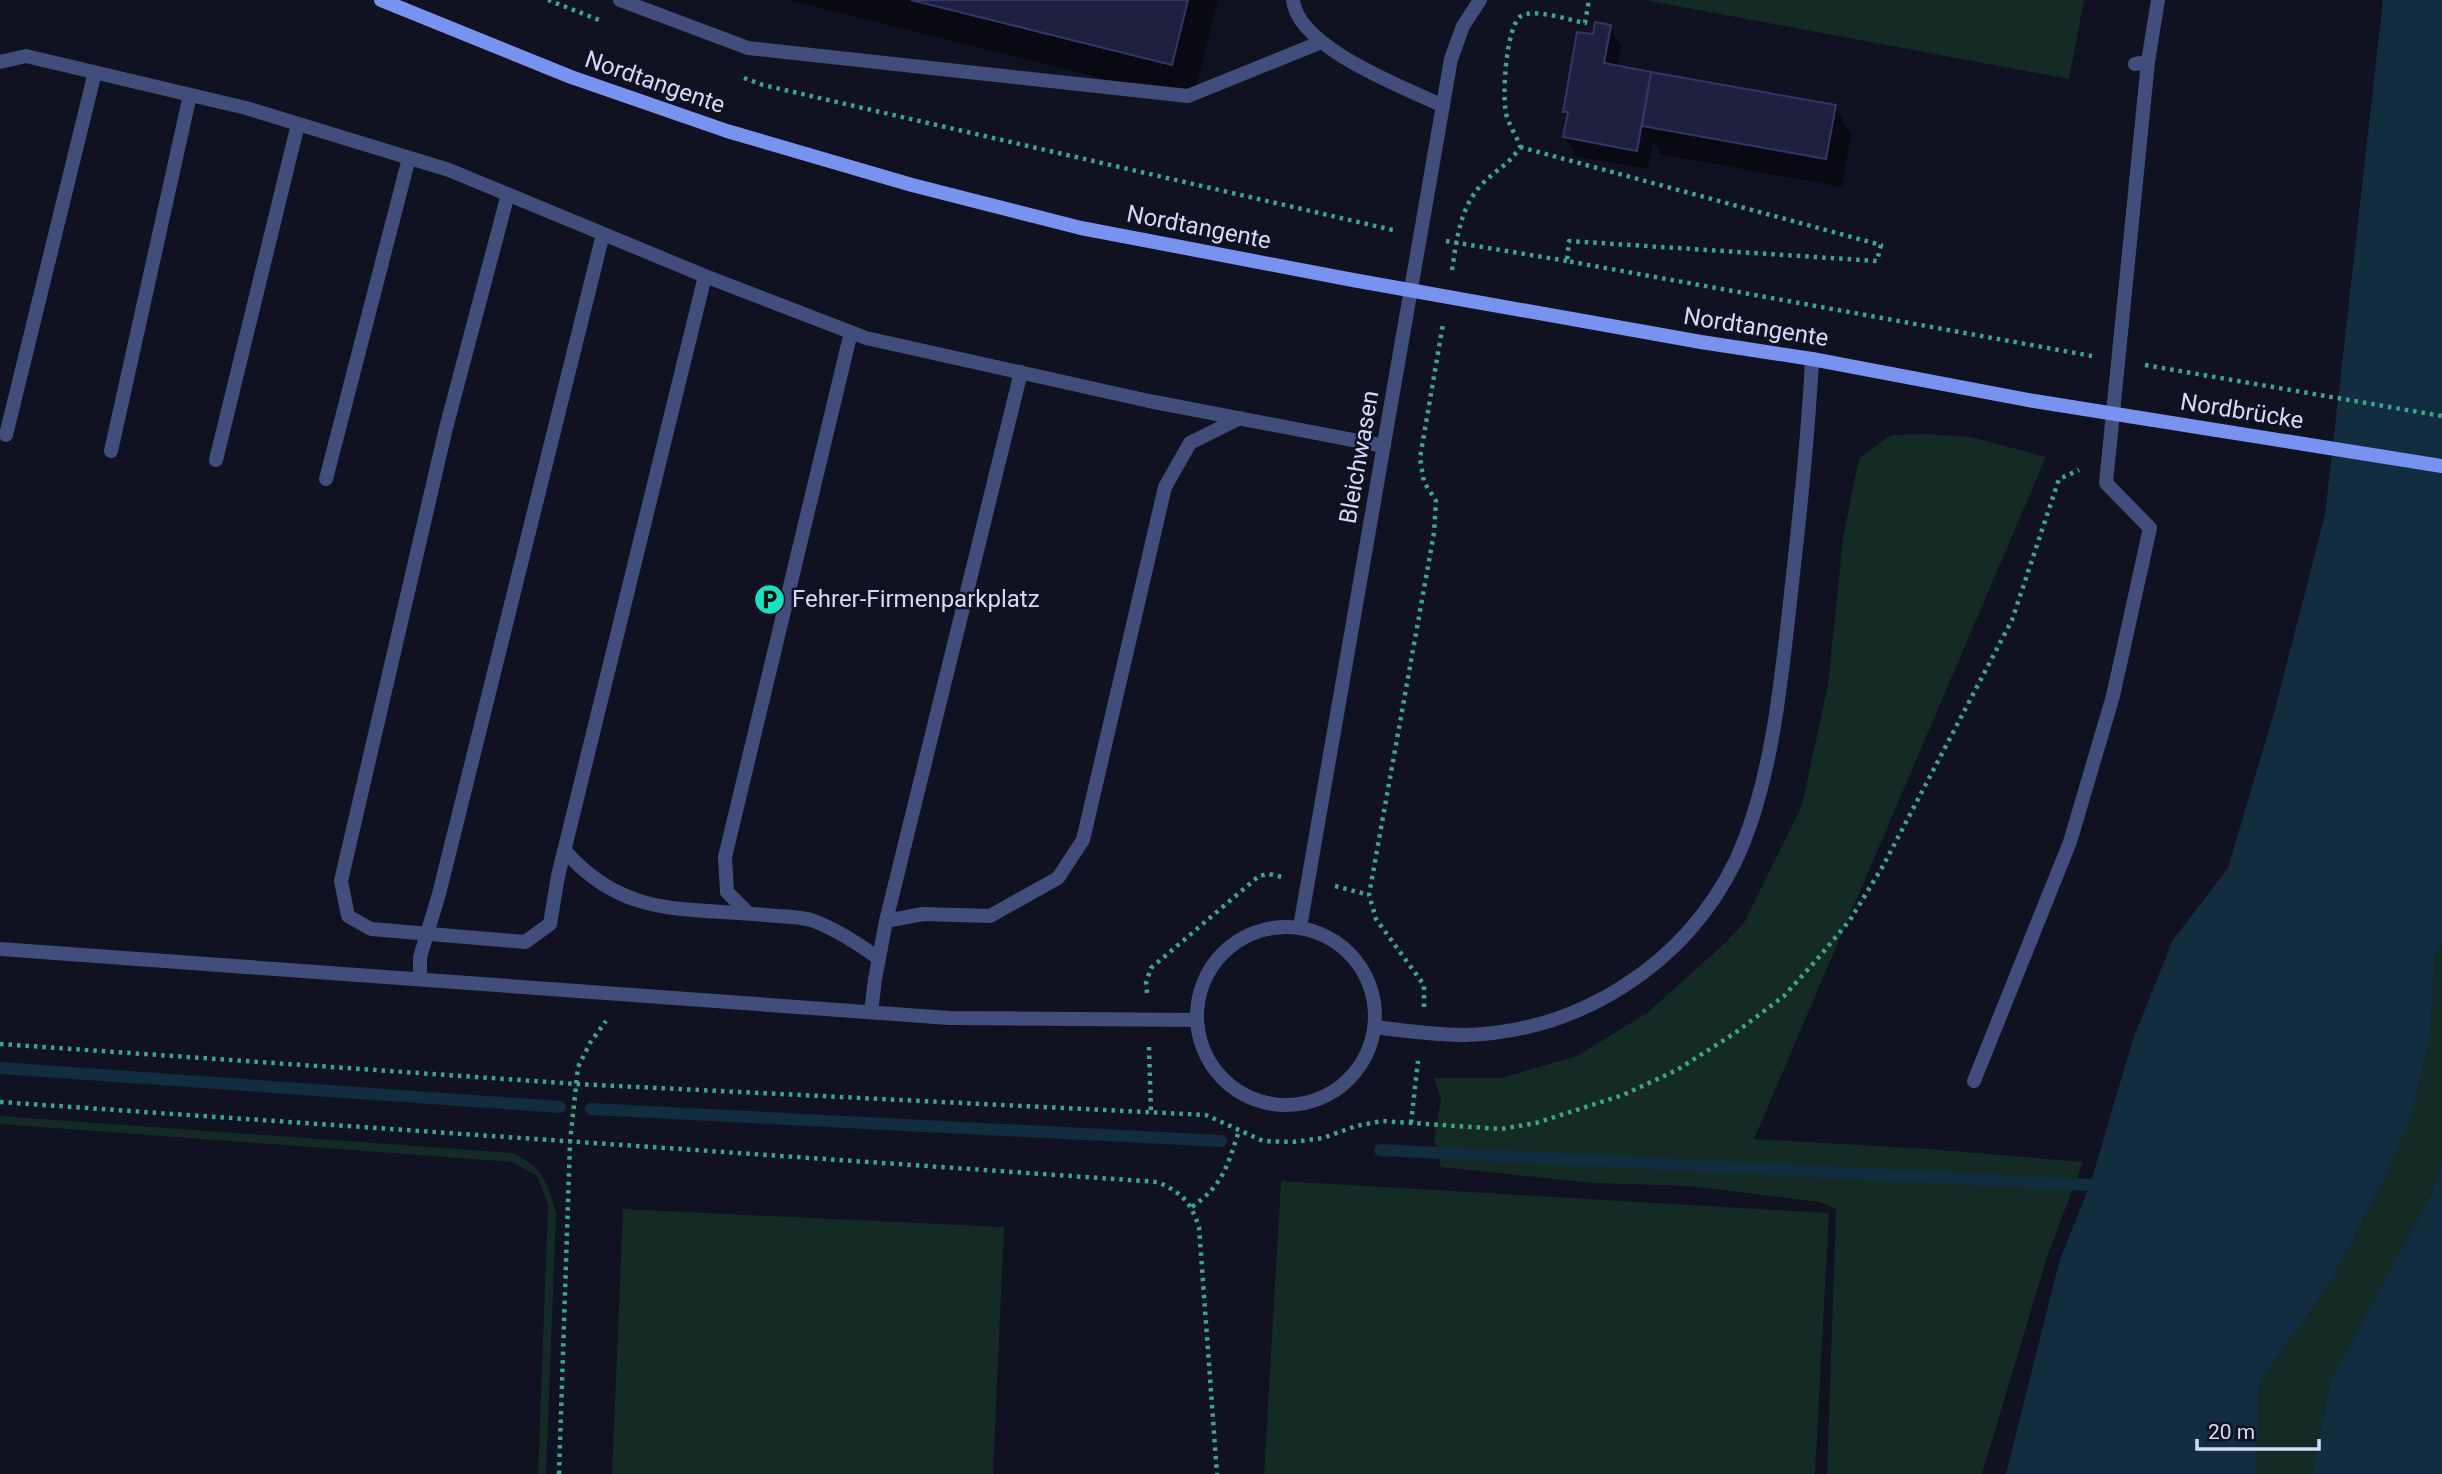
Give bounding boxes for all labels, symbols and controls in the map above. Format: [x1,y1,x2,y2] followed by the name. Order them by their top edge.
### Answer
[581,45,729,119] street label: Nordtangente
[1124,199,1274,255] street label: Nordtangente
[1681,302,1831,352] street label: Nordtangente
[2178,387,2306,435] street label: Nordbrücke
[1334,388,1384,526] street label: Bleichwasen
[752,582,786,616] parking icon: Fehrer-Firmenparkplatz
[792,585,1040,613] place label: Fehrer-Firmenparkplatz
[2197,1408,2320,1452] scale bar
[2208,1420,2255,1444] text: 20 m

